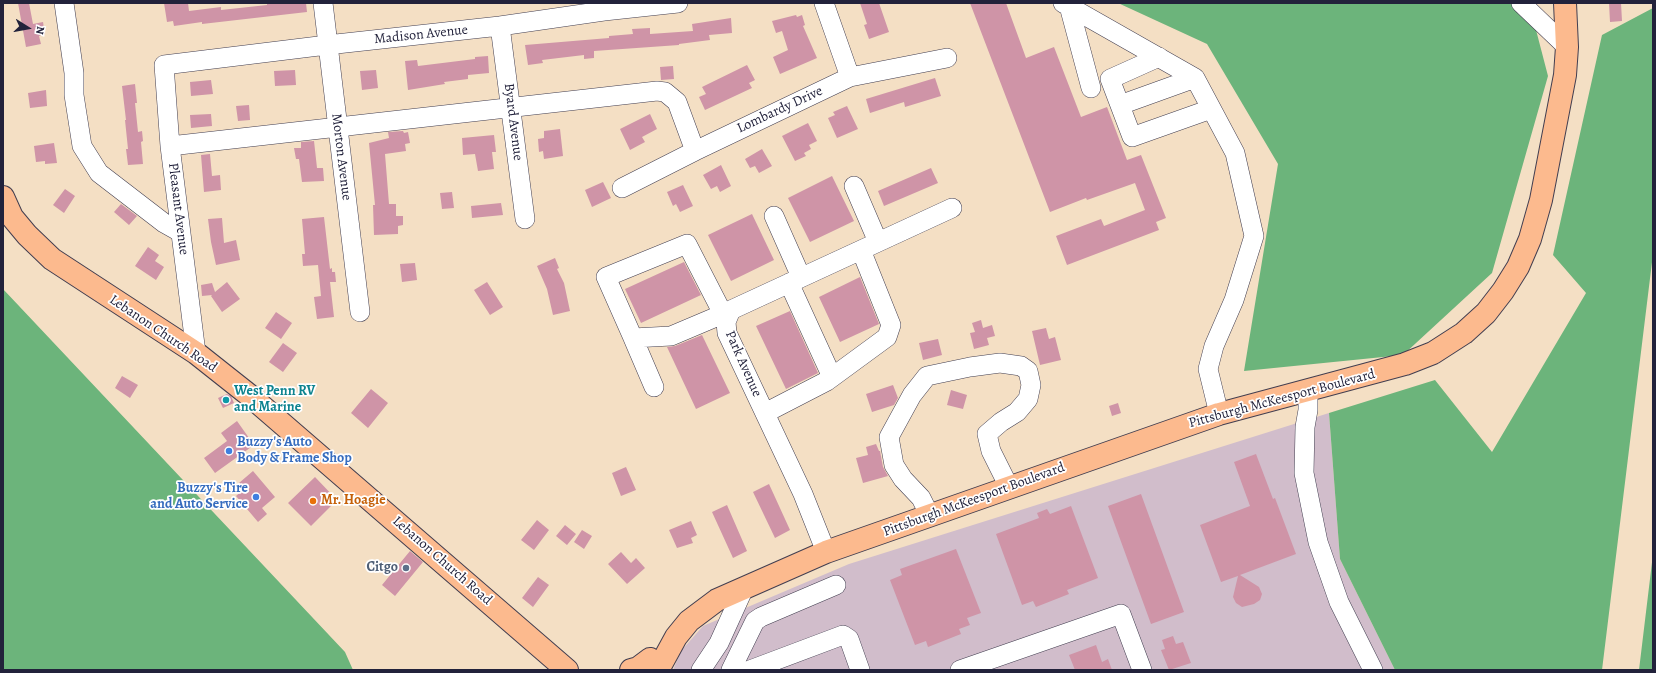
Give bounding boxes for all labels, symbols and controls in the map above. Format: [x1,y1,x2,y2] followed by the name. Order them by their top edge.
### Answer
[8,8,48,48] north arrow
[373,22,469,48] street label: Madison Avenue
[32,25,48,36] text: N
[500,82,526,162] street label: Byard Avenue
[735,83,825,137] street label: Lombardy Drive
[327,112,355,202] street label: Morton Avenue
[164,162,192,256] street label: Pleasant Avenue
[106,292,220,376] street label: Lebanon Church Road
[721,328,765,400] street label: Park Avenue
[1187,366,1377,432] street label: Pittsburgh McKeesport Boulevard
[234,384,315,416] place label: West Penn RV and Marine
[221,395,231,405] marker: West Penn RV and Marine
[237,435,352,468] place label: Buzzy's Auto Body & Frame Shop
[224,446,234,456] marker: Buzzy's Auto Body & Frame Shop
[881,459,1067,541] street label: Pittsburgh McKeesport Boulevard
[150,481,248,514] place label: Buzzy's Tire and Auto Service
[251,492,261,502] marker: Buzzy's Tire and Auto Service
[321,493,386,509] place label: Mr. Hoagie
[308,496,318,506] marker: Mr. Hoagie
[389,513,495,609] street label: Lebanon Church Road
[367,560,398,576] place label: Citgo
[401,563,411,573] marker: Citgo

